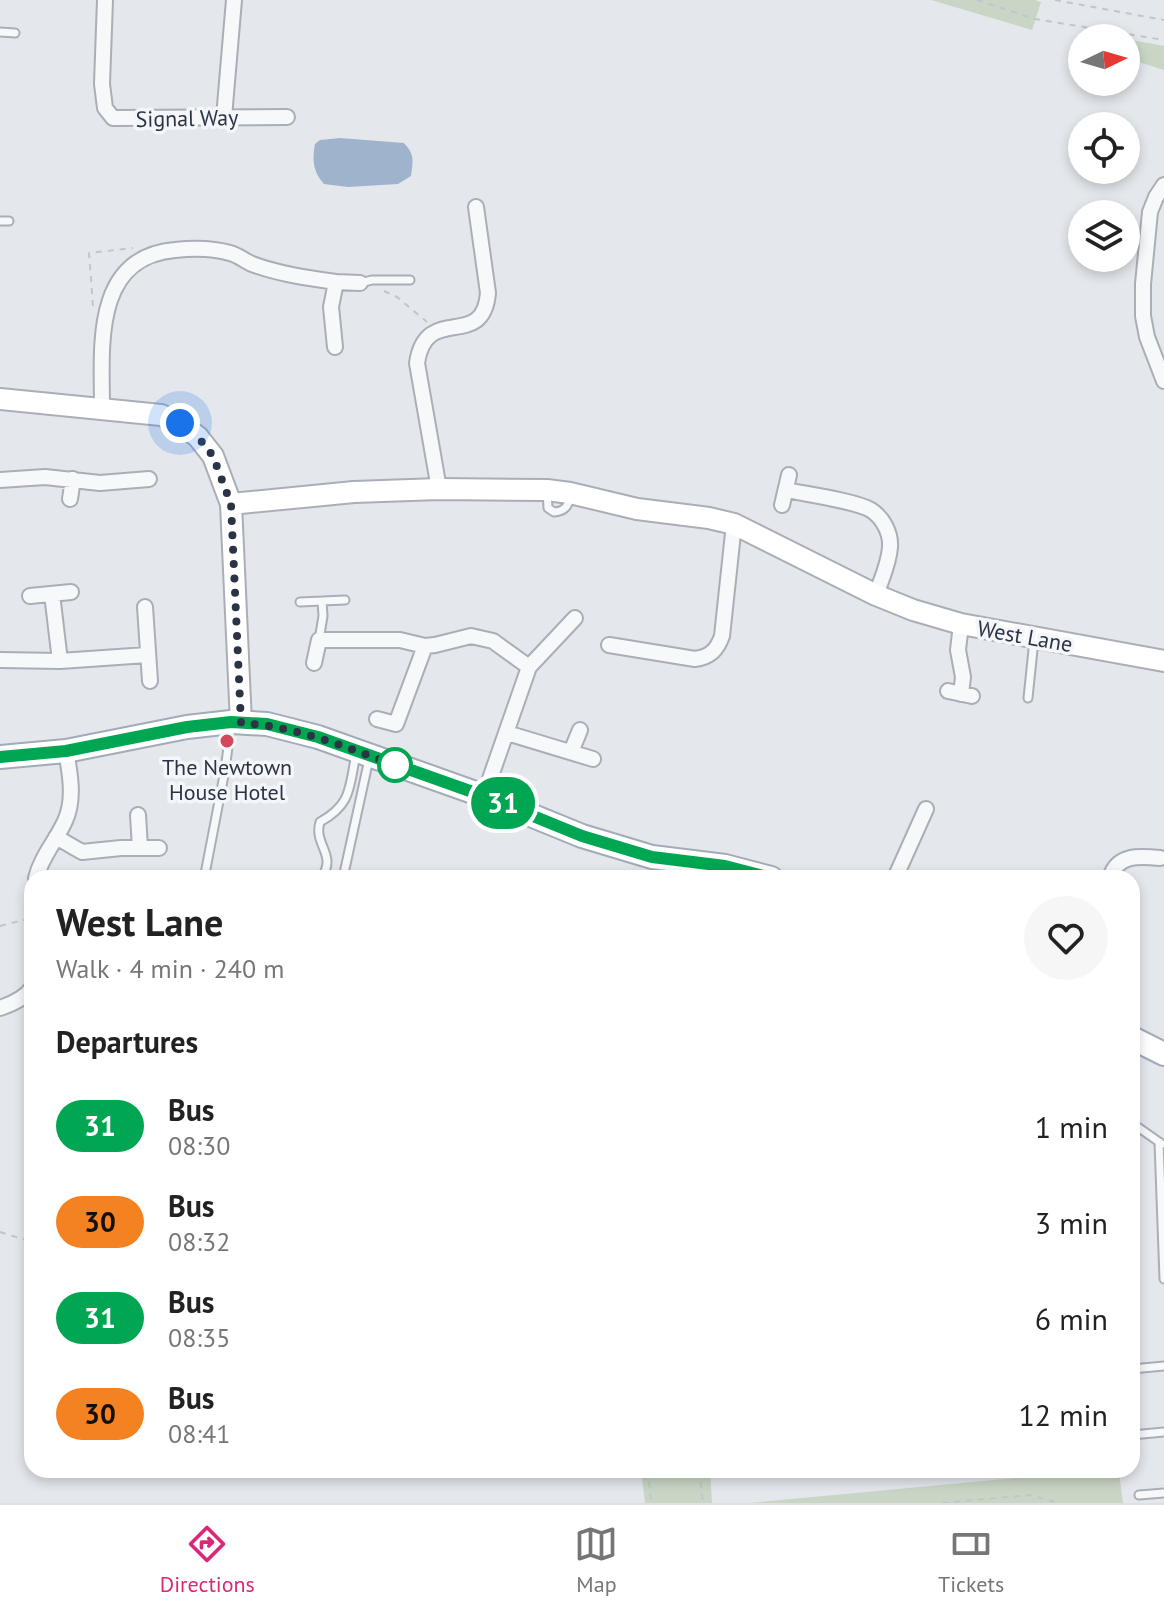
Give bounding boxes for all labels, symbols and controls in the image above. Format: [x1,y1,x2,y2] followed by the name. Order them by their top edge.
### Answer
[1068,24,1140,96] north arrow
[1068,24,1140,272] map controls
[135,103,239,133] street label: Signal Way
[1068,112,1140,184] button: locate
[1068,200,1140,272] button: layers
[160,403,200,443] your location
[975,614,1075,658] street label: West Lane
[218,732,236,750] marker: The Newtown House Hotel
[378,748,412,782] unlabelled marker
[162,753,292,806] place label: The Newtown House Hotel
[467,777,539,829] line badge: 31
[487,784,519,821] text: 31
[1024,896,1108,980] button: heart
[56,897,223,946] text: West Lane
[56,952,284,985] text: Walk · 4 min · 240 m
[56,1022,198,1061] text: Departures
[168,1090,215,1129] text: Bus
[84,1107,116,1144] text: 31
[1035,1107,1108,1146] text: 1 min
[168,1129,230,1162] text: 08:30
[168,1186,215,1225] text: Bus
[84,1203,116,1240] text: 30
[1035,1203,1108,1242] text: 3 min
[168,1225,230,1258] text: 08:32
[168,1282,215,1321] text: Bus
[84,1299,116,1336] text: 31
[1035,1299,1108,1338] text: 6 min
[168,1321,230,1354] text: 08:35
[168,1378,215,1417] text: Bus
[84,1395,116,1432] text: 30
[1018,1395,1108,1434] text: 12 min
[168,1417,230,1450] text: 08:41
[160,1522,255,1598] tab: Directions
[574,1522,618,1598] tab: Map
[938,1522,1004,1598] tab: Tickets

